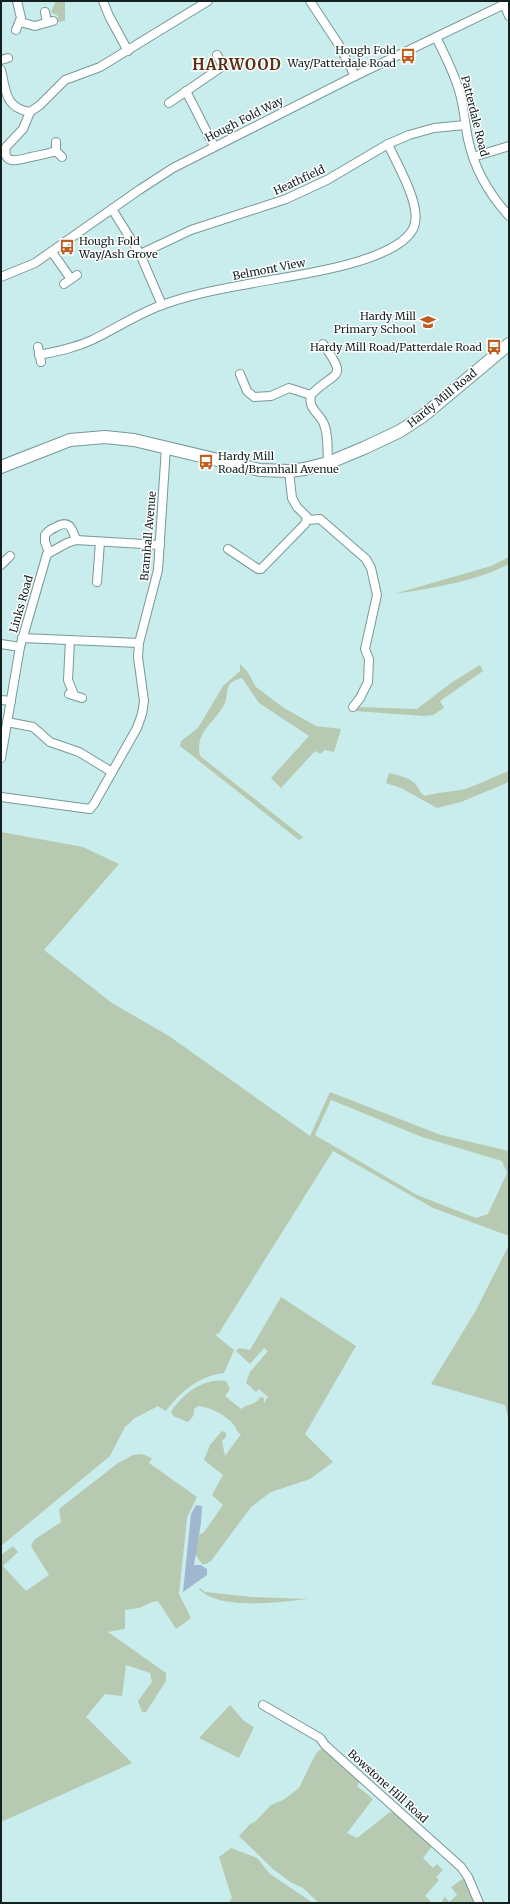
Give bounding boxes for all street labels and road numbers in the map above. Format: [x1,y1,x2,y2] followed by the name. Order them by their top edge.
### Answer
[458,74,492,158] street label: Patterdale Road
[202,93,286,145] street label: Hough Fold Way
[271,162,327,198] street label: Heathfield
[231,255,307,283] street label: Belmont View
[404,365,480,430] street label: Hardy Mill Road
[137,490,159,582] street label: Bramhall Avenue
[6,573,36,634] street label: Links Road
[345,1746,431,1826] street label: Bowstone Hill Road

